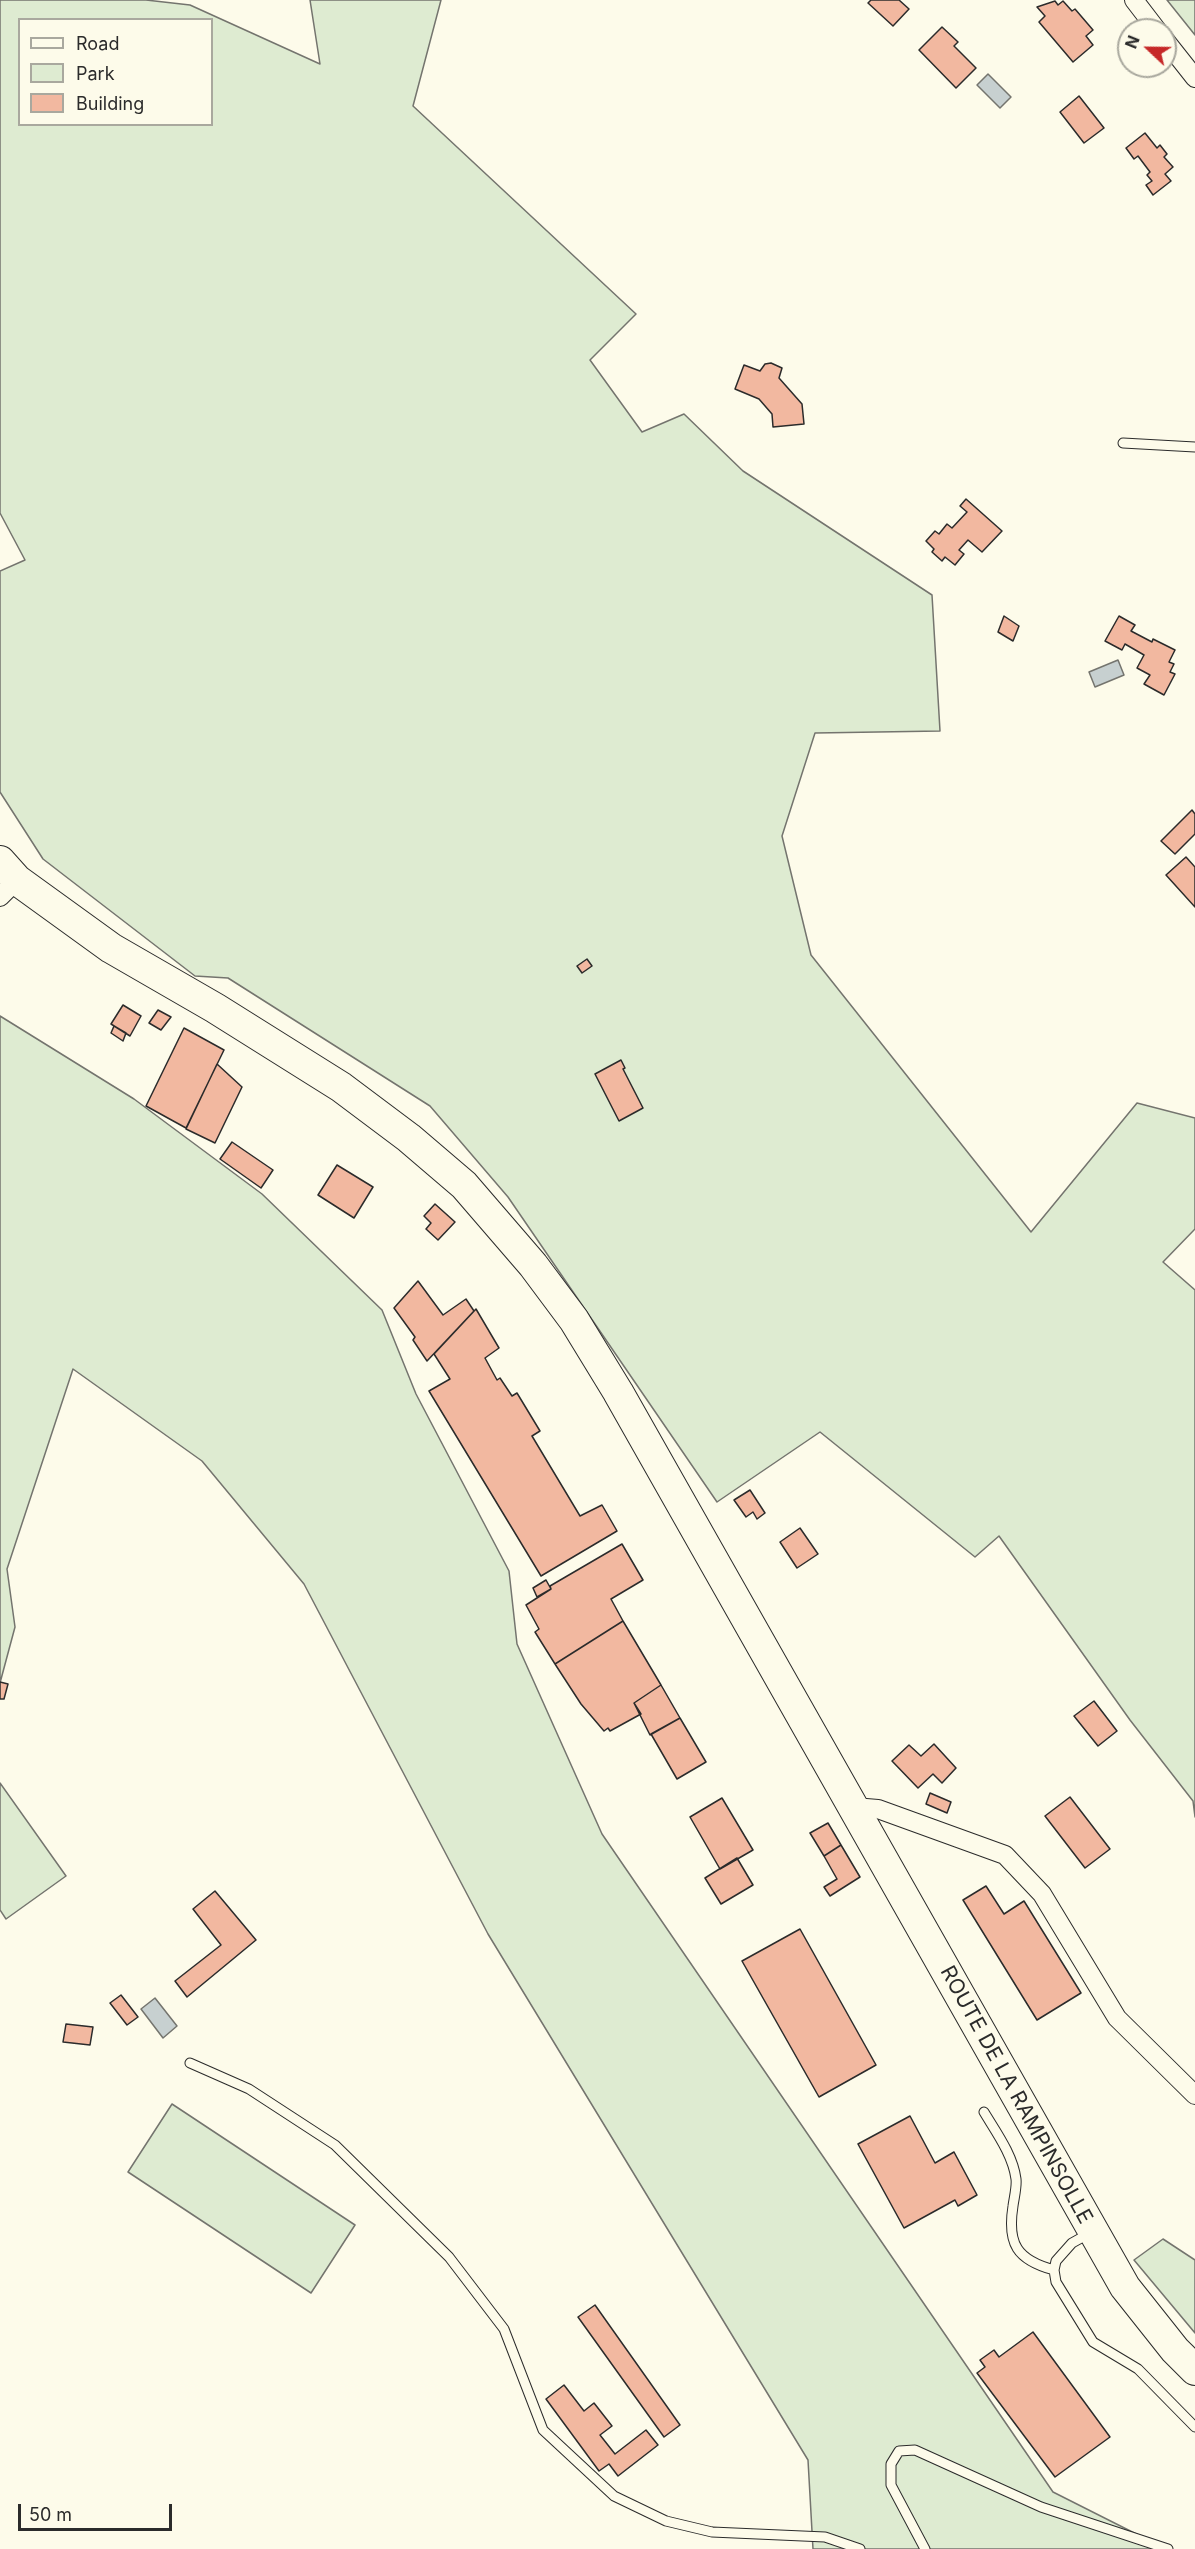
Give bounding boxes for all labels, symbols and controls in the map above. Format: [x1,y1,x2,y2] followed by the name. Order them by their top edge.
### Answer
[18,18,213,126] legend
[1117,18,1177,78] north arrow
[76,33,119,54] text: Road
[1121,33,1144,51] text: N
[76,63,115,84] text: Park
[76,93,144,114] text: Building
[934,1962,1098,2228] street label: ROUTE DE LA RAMPINSOLLE
[21,2492,176,2530] scale bar
[29,2504,72,2525] text: 50 m

